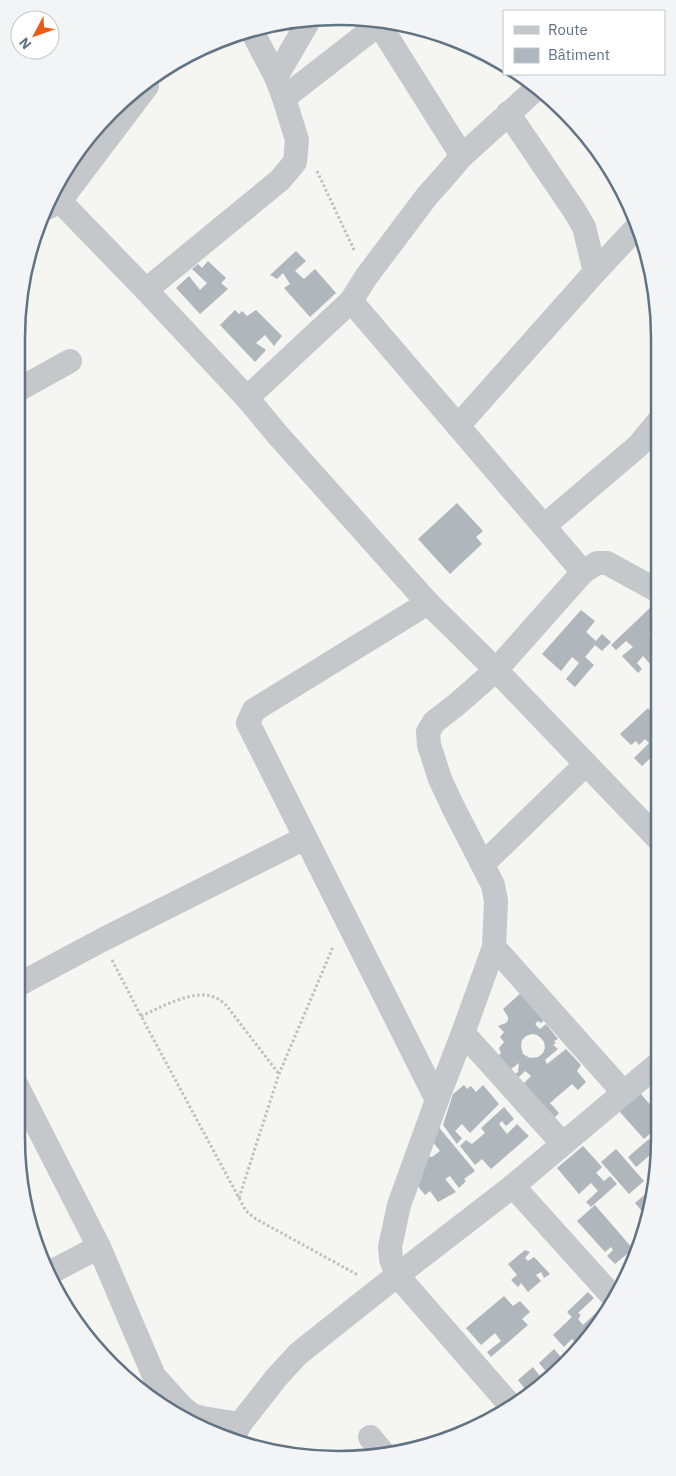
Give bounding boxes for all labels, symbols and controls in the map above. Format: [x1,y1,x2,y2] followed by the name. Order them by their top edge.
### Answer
[10,10,60,60] north arrow
[503,10,666,75] legend
[548,20,588,39] text: Route
[15,34,35,53] text: N
[548,45,610,64] text: Bâtiment

